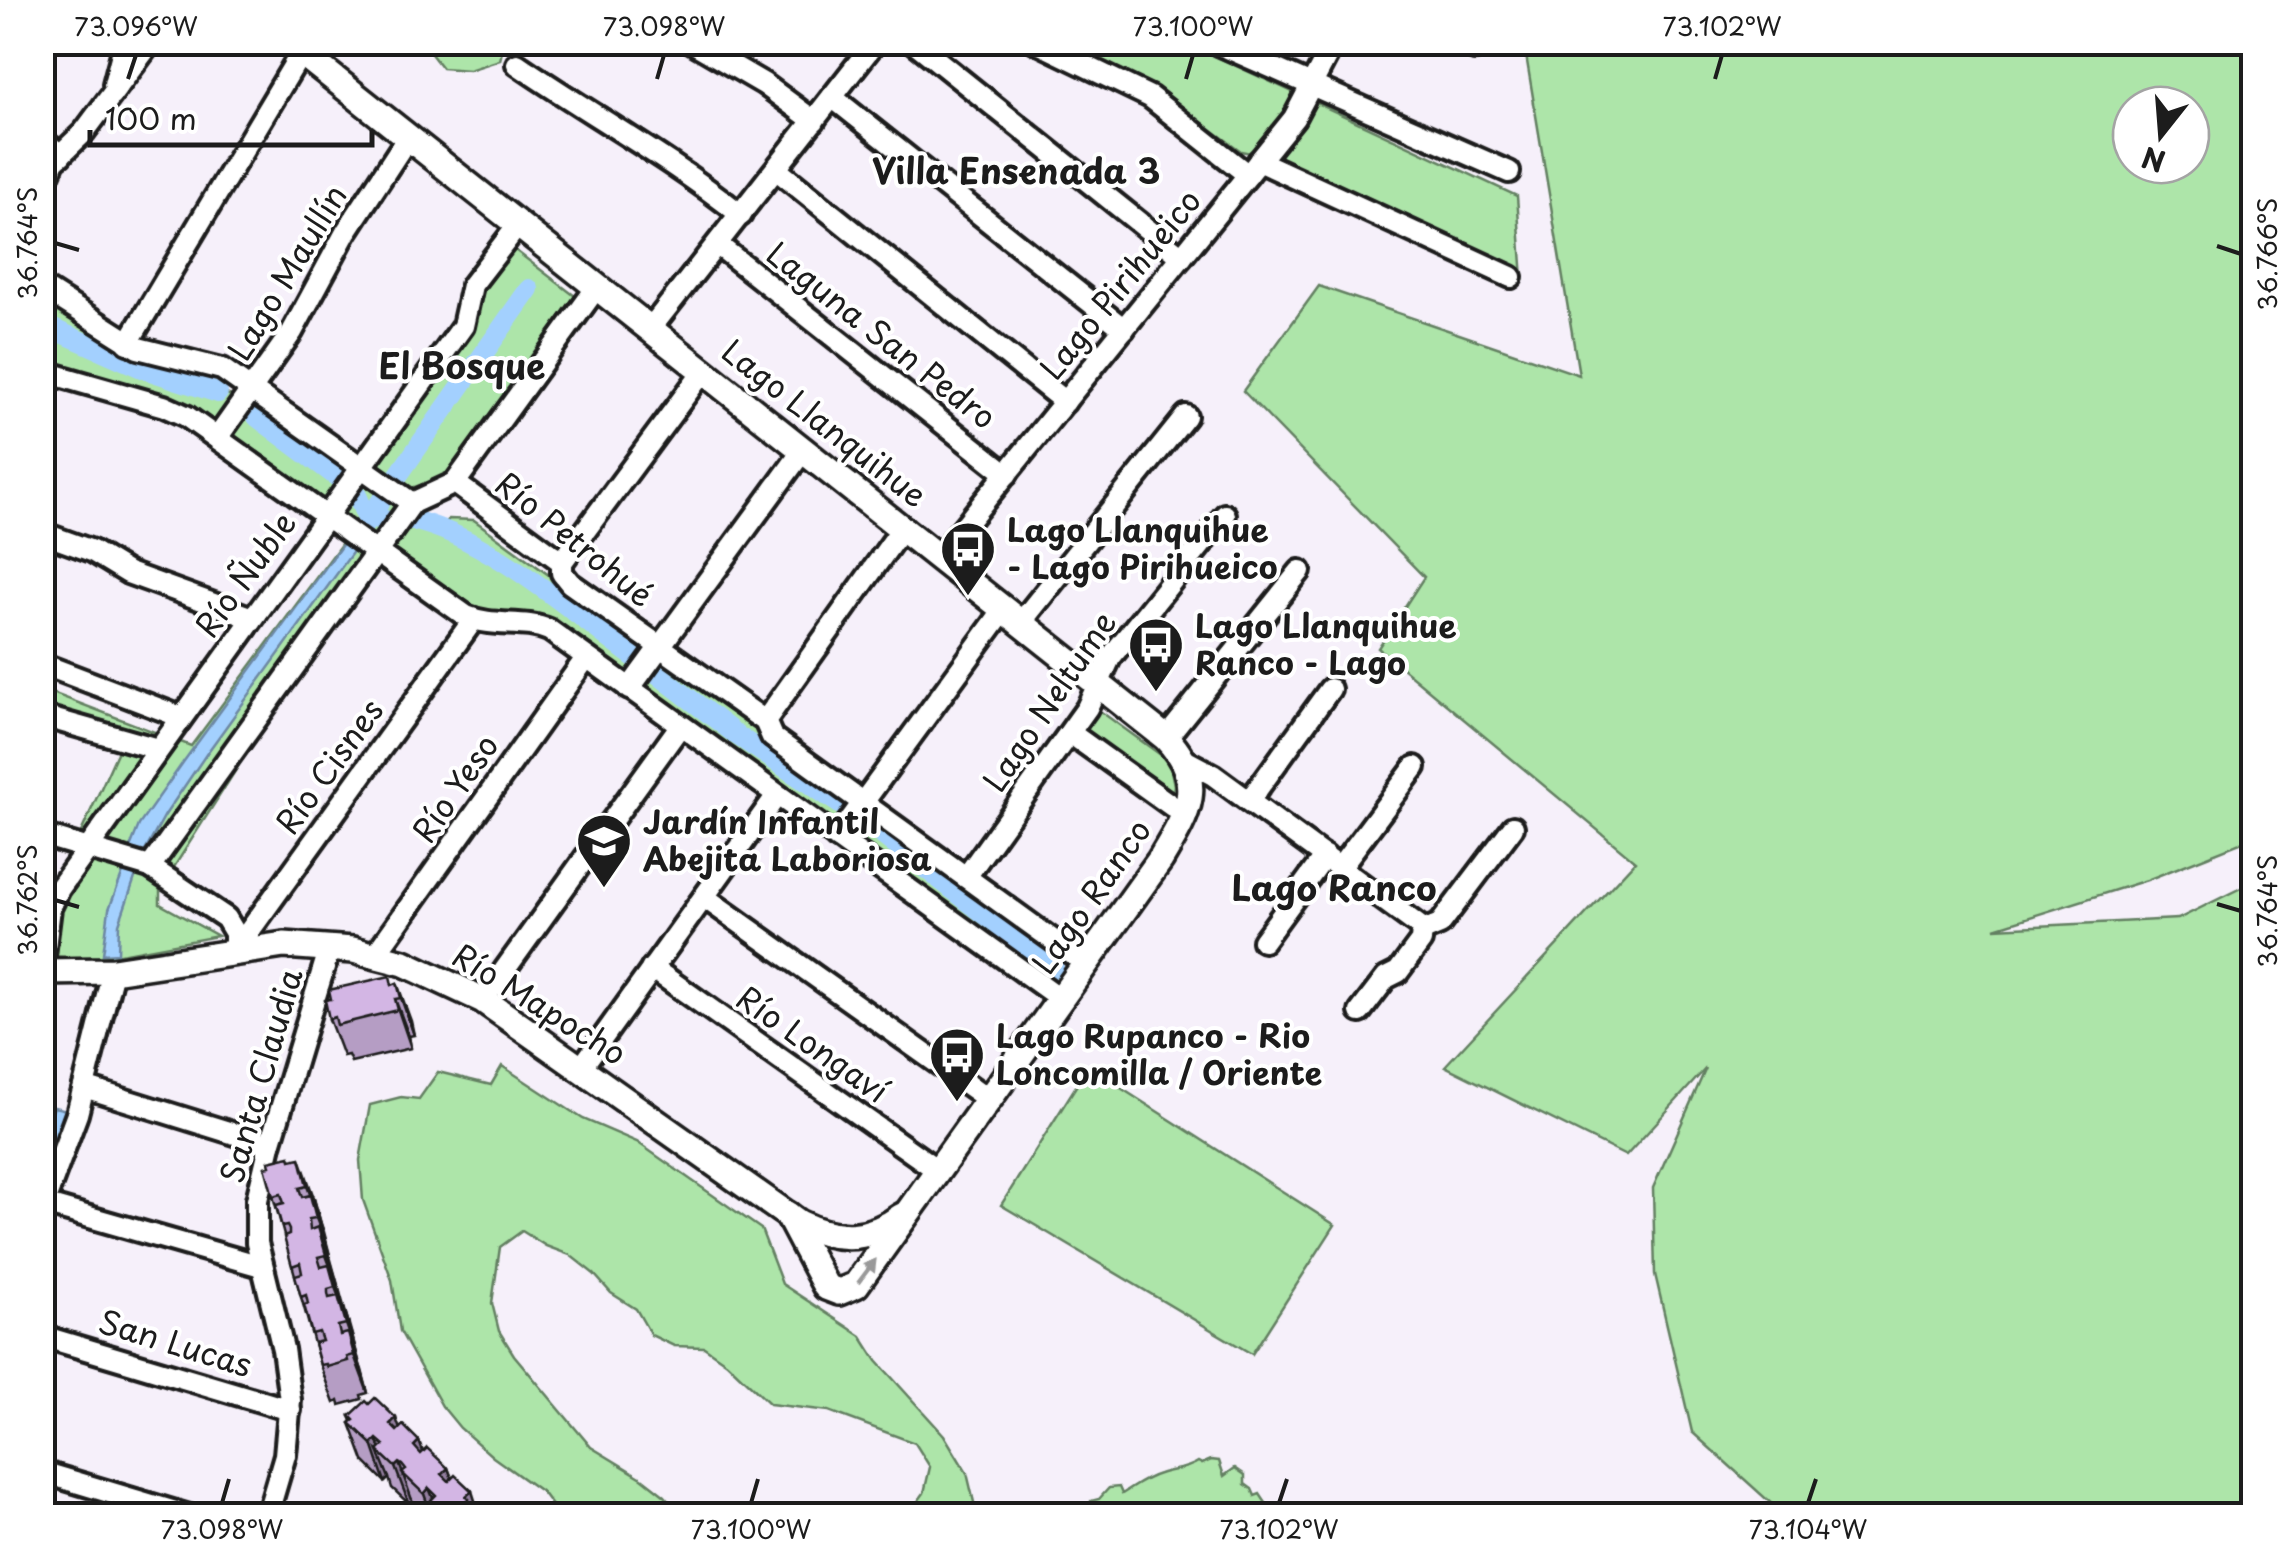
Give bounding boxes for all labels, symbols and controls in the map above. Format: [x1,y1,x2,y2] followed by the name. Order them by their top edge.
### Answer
[74,7,198,45] text: 73.096°W
[603,7,726,45] text: 73.098°W
[1133,7,1254,45] text: 73.100°W
[1663,7,1782,45] text: 73.102°W
[90,85,372,147] scale bar
[2111,85,2211,185] north arrow
[105,95,197,140] text: 100 m
[2136,137,2170,184] text: N
[872,143,1160,196] district label: Villa Ensenada 3
[215,175,358,369] street label: Lago Maullín
[1027,178,1211,389] street label: Lago Pirihueico
[8,187,46,299] text: 36.764°S
[2248,198,2286,310] text: 36.766°S
[757,229,1007,440] street label: Laguna San Pedro
[712,327,938,518] street label: Lago Llanquihue
[378,338,546,391] district label: El Bosque
[486,459,665,618] street label: Río Petrohué
[182,501,307,647] street label: Río Ñuble
[1007,505,1278,590] place label: Lago Llanquihue - Lago Pirihueico
[938,519,998,598] bus stop icon: Lago Llanquihue - Lago Pirihueico
[970,601,1127,801] street label: Lago Neltume
[1195,601,1456,686] place label: Lago Llanquihue Ranco - Lago
[1126,615,1186,694] bus stop icon: Lago Llanquihue Ranco - Lago
[263,688,394,844] street label: Río Cisnes
[400,724,509,852] street label: Río Yeso
[643,797,932,882] place label: Jardín Infantil Abejita Laboriosa
[1019,808,1162,983] street label: Lago Ranco
[574,811,634,890] school or university icon: Jardín Infantil Abejita Laboriosa
[8,844,46,956] text: 36.762°S
[2248,855,2286,967] text: 36.764°S
[1231,860,1437,913] district label: Lago Ranco
[444,931,636,1076] street label: Río Mapocho
[207,963,314,1188] street label: Santa Claudia
[727,973,899,1114] street label: Río Longaví
[996,1011,1322,1096] place label: Lago Rupanco - Rio Loncomilla / Oriente
[927,1025,987,1104] bus stop icon: Lago Rupanco - Rio Loncomilla / Oriente
[856,1258,876,1284] one-way arrow
[93,1296,258,1388] street label: San Lucas
[161,1510,284,1548] text: 73.098°W
[691,1510,812,1548] text: 73.100°W
[1220,1510,1339,1548] text: 73.102°W
[1749,1510,1868,1548] text: 73.104°W

